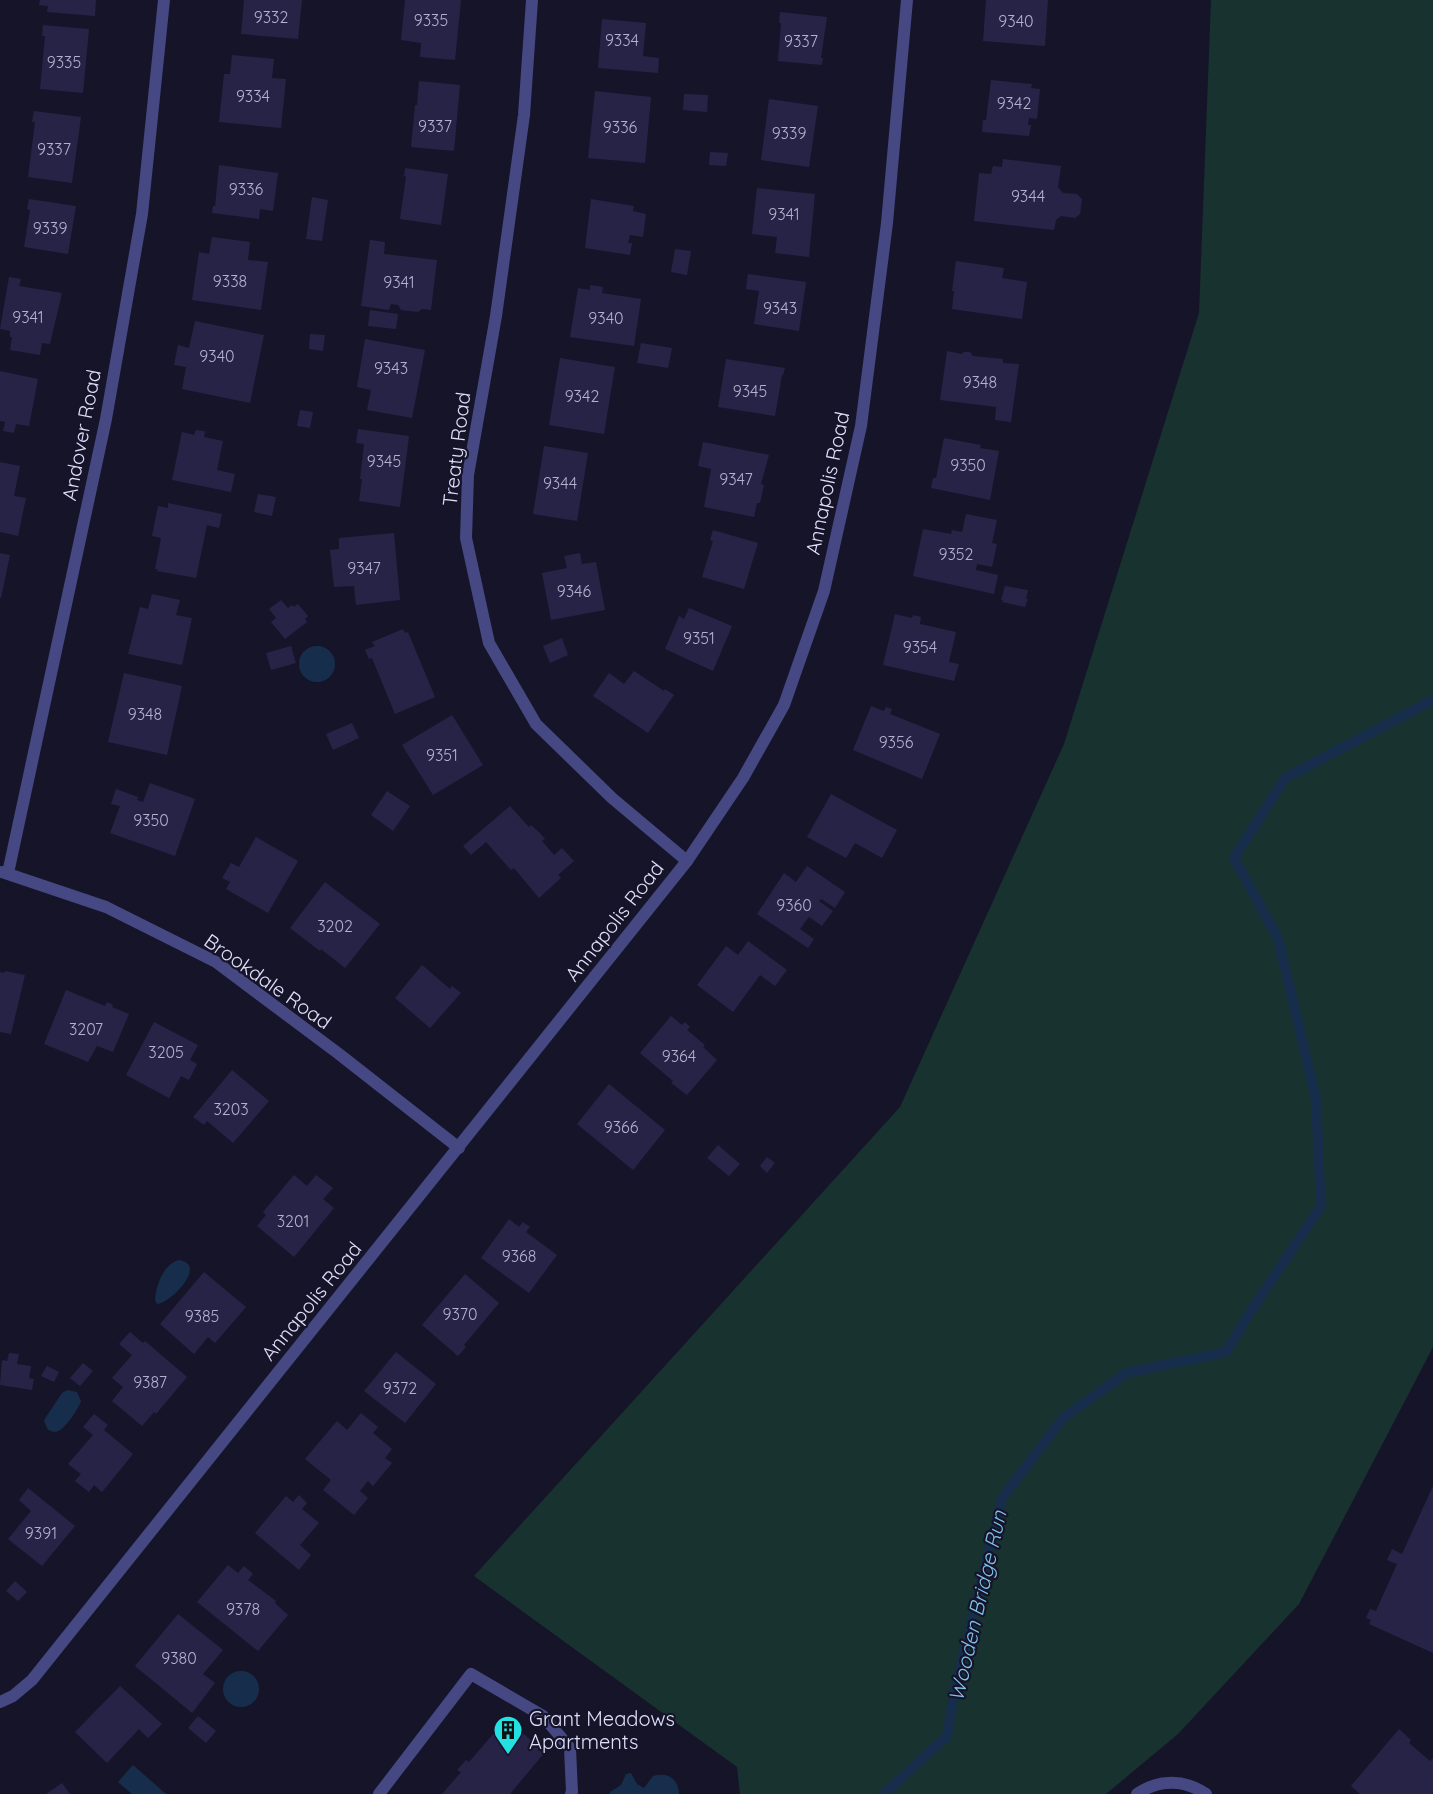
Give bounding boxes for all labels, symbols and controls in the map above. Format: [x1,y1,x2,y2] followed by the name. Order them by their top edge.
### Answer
[254,7,288,27] house number: 9332
[414,10,448,30] house number: 9335
[998,11,1034,31] house number: 9340
[605,30,639,50] house number: 9334
[784,31,818,51] house number: 9337
[47,52,81,72] house number: 9335
[236,86,270,106] house number: 9334
[997,93,1031,113] house number: 9342
[418,116,452,136] house number: 9337
[603,117,638,137] house number: 9336
[772,123,806,143] house number: 9339
[37,139,71,159] house number: 9337
[229,179,264,199] house number: 9336
[1011,186,1045,206] house number: 9344
[768,204,800,224] house number: 9341
[33,218,67,238] house number: 9339
[213,271,247,291] house number: 9338
[383,272,415,292] house number: 9341
[763,298,797,318] house number: 9343
[12,307,44,327] house number: 9341
[588,308,624,328] house number: 9340
[199,346,235,366] house number: 9340
[374,358,408,378] house number: 9343
[56,367,106,503] street label: Andover Road
[963,372,997,392] house number: 9348
[733,381,767,401] house number: 9345
[565,386,599,406] house number: 9342
[437,390,475,508] street label: Treaty Road
[800,409,854,557] street label: Annapolis Road
[367,451,401,471] house number: 9345
[950,455,986,475] house number: 9350
[719,469,753,489] house number: 9347
[543,473,577,493] house number: 9344
[939,544,974,564] house number: 9352
[347,558,381,578] house number: 9347
[557,581,592,601] house number: 9346
[683,628,715,648] house number: 9351
[903,637,937,657] house number: 9354
[128,704,162,724] house number: 9348
[879,732,914,752] house number: 9356
[426,745,458,765] house number: 9351
[133,810,169,830] house number: 9350
[559,856,669,986] street label: Annapolis Road
[776,895,812,915] house number: 9360
[317,916,353,936] house number: 3202
[200,928,336,1034] street label: Brookdale Road
[69,1019,103,1039] house number: 3207
[148,1042,184,1062] house number: 3205
[662,1046,696,1066] house number: 9364
[213,1099,249,1119] house number: 3203
[604,1117,639,1137] house number: 9366
[277,1211,309,1231] house number: 3201
[255,1237,367,1365] street label: Annapolis Road
[502,1246,536,1266] house number: 9368
[442,1304,478,1324] house number: 9370
[185,1306,219,1326] house number: 9385
[133,1372,167,1392] house number: 9387
[383,1378,417,1398] house number: 9372
[942,1507,1012,1704] water label: Wooden Bridge Run
[25,1523,57,1543] house number: 9391
[226,1599,260,1619] house number: 9378
[161,1648,197,1668] house number: 9380
[529,1706,675,1754] place label: Grant Meadows Apartments
[492,1714,524,1756] building icon: Grant Meadows Apartments

